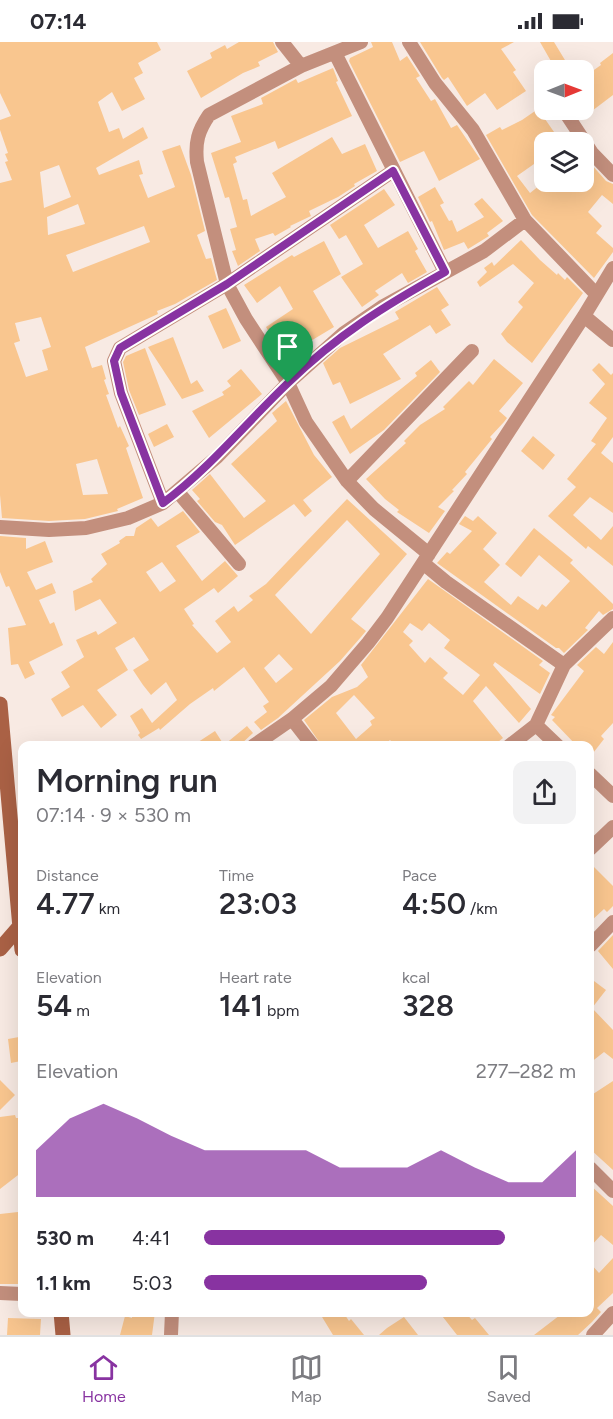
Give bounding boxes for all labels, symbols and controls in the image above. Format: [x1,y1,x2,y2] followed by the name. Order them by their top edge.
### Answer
[30,8,86,35] text: 07:14
[534,60,594,120] north arrow
[534,60,594,192] map controls
[534,132,594,192] button: layers
[262,321,313,383] pin
[271,330,304,363] icon: arrive
[36,761,218,800] text: Morning run
[513,761,576,824] button: share
[36,803,191,827] text: 07:14 · 9 × 530 m
[36,866,99,885] text: Distance
[219,866,254,885] text: Time
[402,866,437,885] text: Pace
[36,885,95,922] text: 4.77
[219,885,297,922] text: 23:03
[402,885,466,922] text: 4:50
[95,899,120,918] text: km
[466,899,498,918] text: /km
[36,968,102,987] text: Elevation
[219,968,292,987] text: Heart rate
[402,968,430,987] text: kcal
[36,987,72,1024] text: 54
[219,987,263,1024] text: 141
[402,987,454,1024] text: 328
[72,1001,90,1020] text: m
[263,1001,299,1020] text: bpm
[36,1059,118,1083] text: Elevation
[476,1059,576,1083] text: 277–282 m
[36,1226,94,1250] text: 530 m
[132,1226,170,1250] text: 4:41
[36,1271,91,1295] text: 1.1 km
[132,1271,172,1295] text: 5:03
[82,1351,126,1406] tab: Home
[290,1351,323,1406] tab: Map
[487,1351,531,1406] tab: Saved

